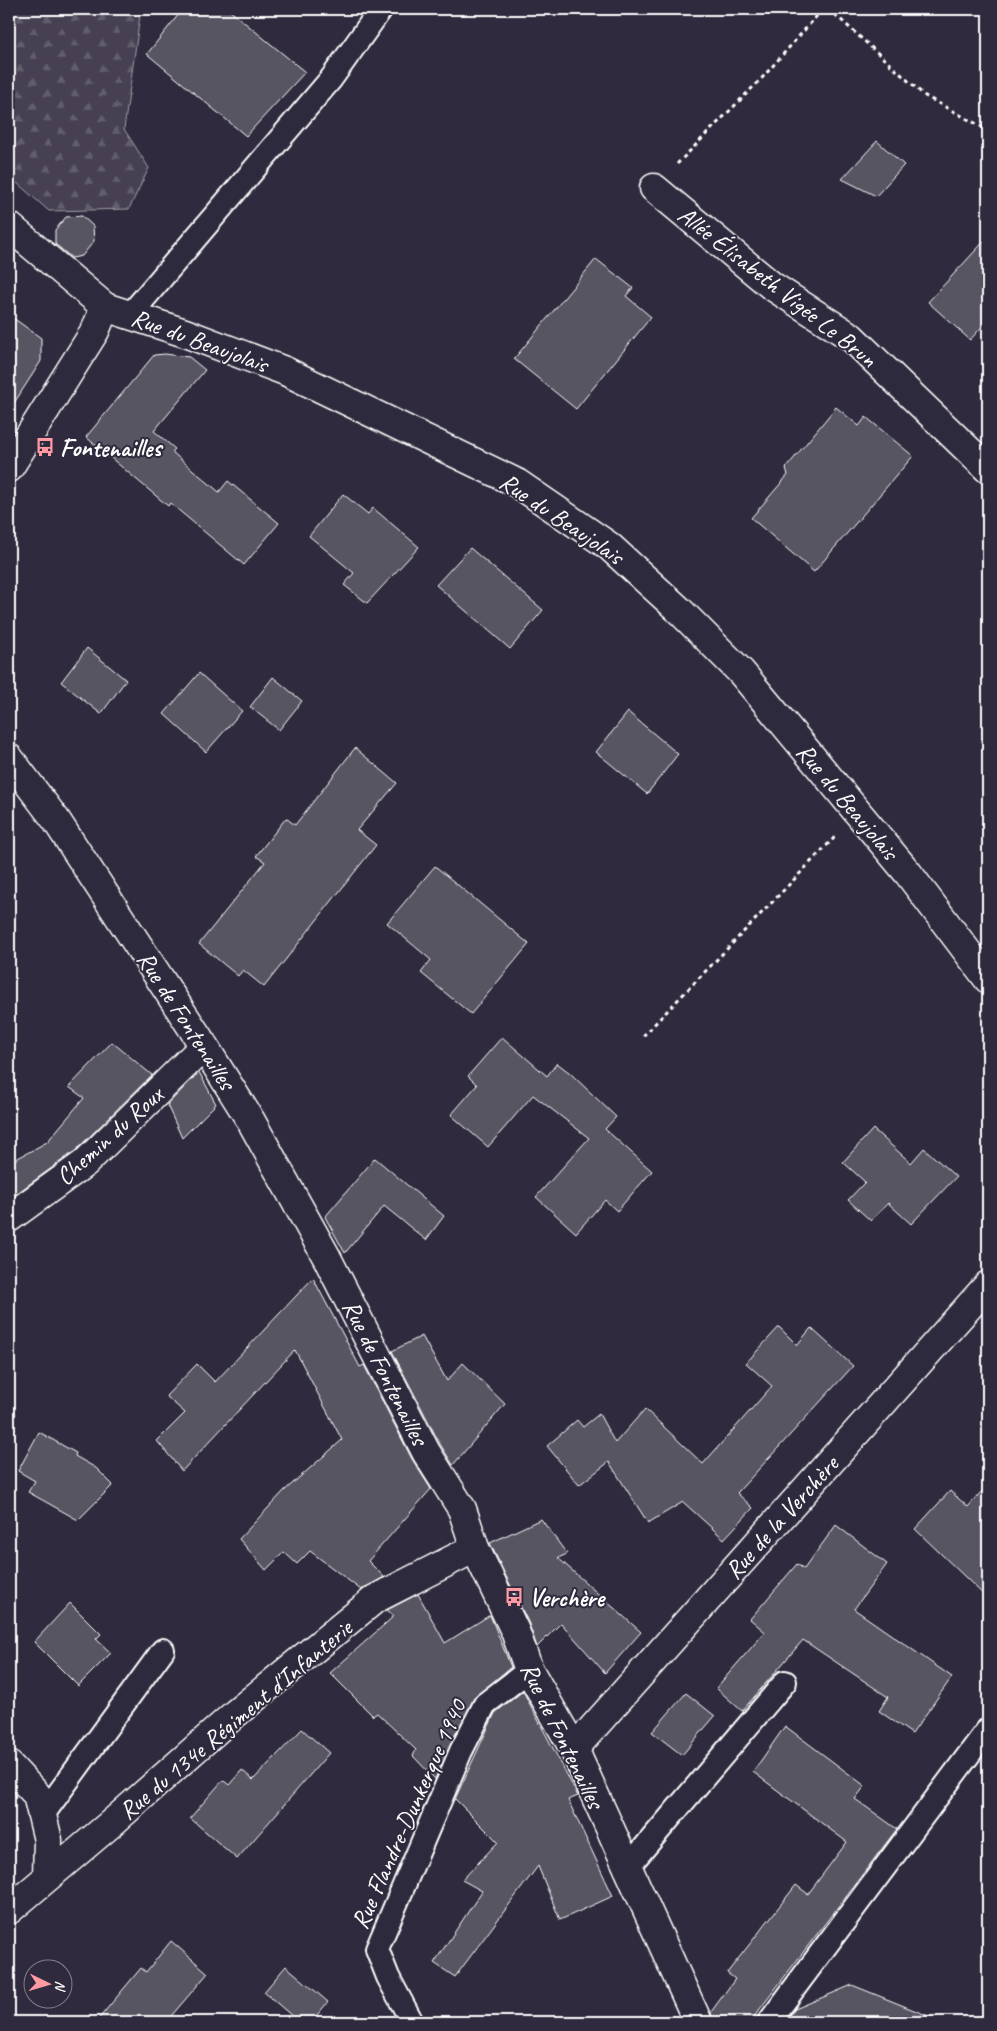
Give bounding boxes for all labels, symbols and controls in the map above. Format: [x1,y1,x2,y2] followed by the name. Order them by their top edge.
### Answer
[671,199,884,375] street label: Allée Élisabeth Vigée Le Brun
[127,301,275,381] street label: Rue du Beaujolais
[60,432,163,464] place label: Fontenailles
[34,436,56,458] bus stop icon: Fontenailles
[493,466,632,573] street label: Rue du Beaujolais
[789,737,907,869] street label: Rue du Beaujolais
[130,945,244,1098] street label: Rue de Fontenailles
[49,1077,172,1192] street label: Chemin du Roux
[335,1294,437,1453] street label: Rue de Fontenailles
[718,1448,847,1586] street label: Rue de la Verchère
[529,1582,607,1614] place label: Verchère
[503,1586,525,1608] bus stop icon: Verchère
[112,1612,360,1827] street label: Rue du 134e Régiment d'Infanterie
[513,1657,612,1816] street label: Rue de Fontenailles
[344,1693,475,1934] street label: Rue Flandre-Dunkerque 1940
[22,1958,72,2008] north arrow
[51,1980,69,1992] text: N

